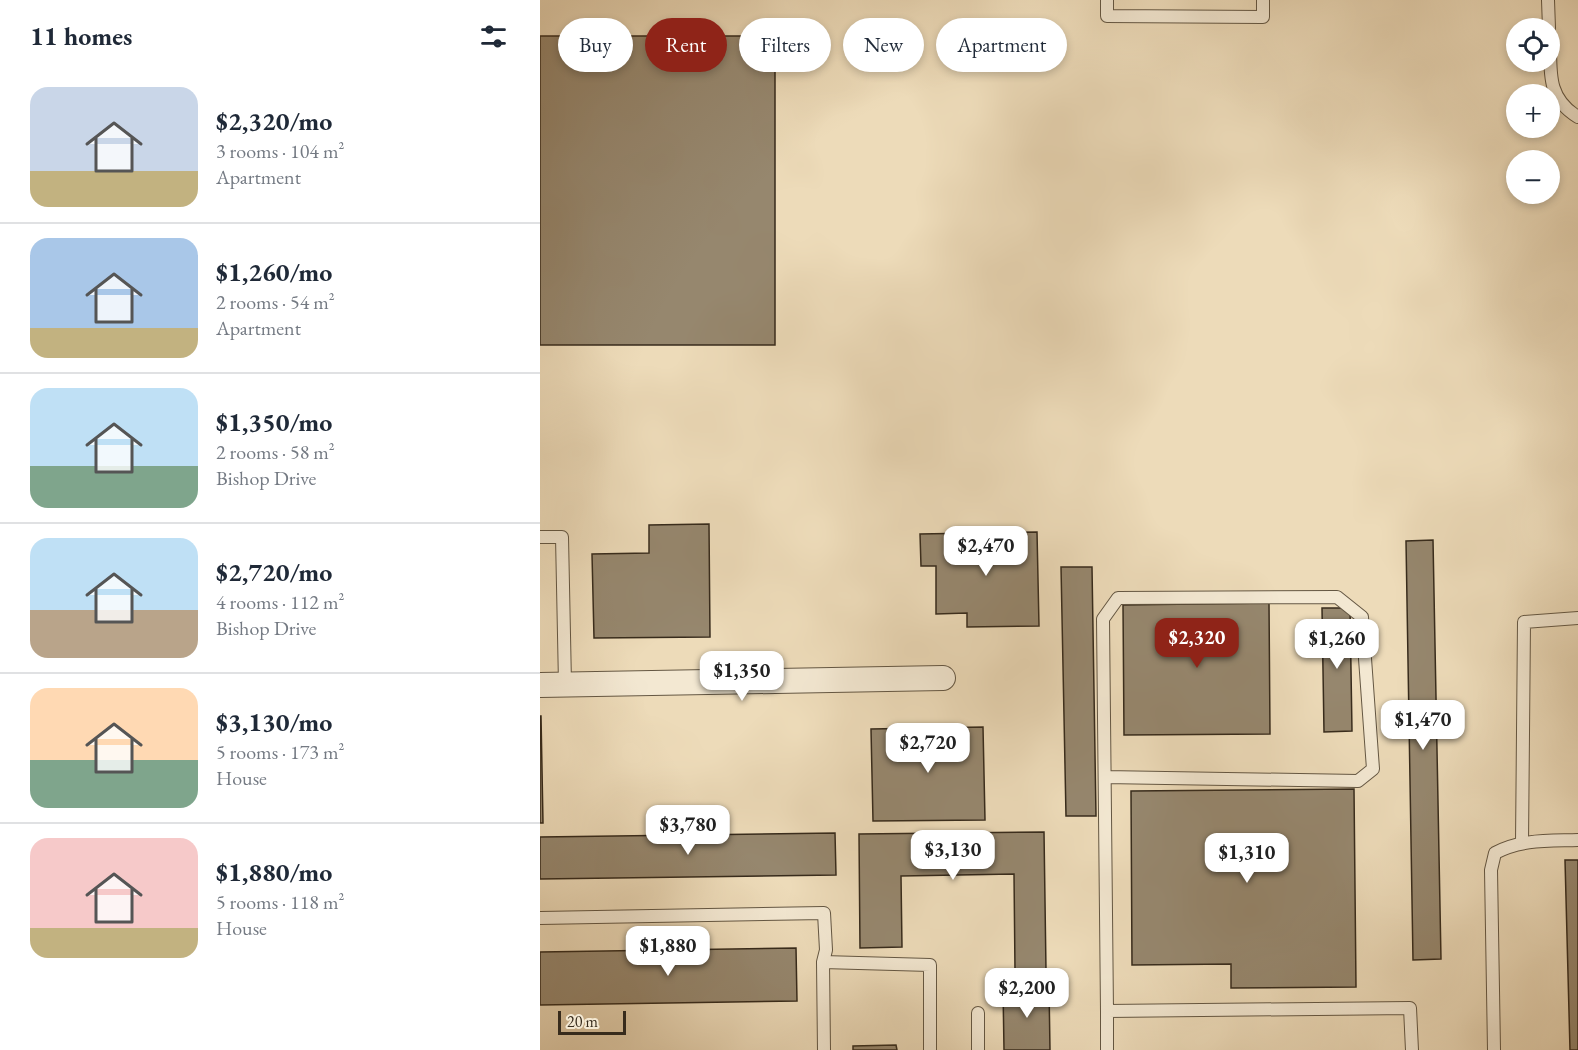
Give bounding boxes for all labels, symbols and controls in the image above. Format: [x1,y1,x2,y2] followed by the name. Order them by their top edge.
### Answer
[558,18,633,72] chip: Buy
[645,18,727,72] chip: Rent
[739,18,831,72] chip: Filters
[843,18,924,72] chip: New
[936,18,1067,72] chip: Apartment
[1506,18,1560,204] map controls
[1506,18,1560,72] button: locate
[30,19,132,53] text: 11 homes
[477,20,510,53] icon: filters
[1506,84,1560,138] button: +
[216,104,332,138] text: $2,320/mo
[78,111,150,183] icon: home
[216,138,344,164] text: 3 rooms · 104 m²
[1506,150,1560,204] button: −
[216,164,301,190] text: Apartment
[216,255,332,289] text: $1,260/mo
[78,262,150,334] icon: home
[216,289,335,315] text: 2 rooms · 54 m²
[216,315,301,341] text: Apartment
[216,405,332,439] text: $1,350/mo
[78,412,150,484] icon: home
[216,439,335,465] text: 2 rooms · 58 m²
[216,465,316,491] text: Bishop Drive
[937,526,1035,577] pin: $2,470
[958,532,1014,558] text: $2,470
[216,555,332,589] text: $2,720/mo
[78,562,150,634] icon: home
[216,589,344,615] text: 4 rooms · 112 m²
[216,615,316,641] text: Bishop Drive
[1148,618,1246,669] pin: $2,320
[1288,619,1386,670] pin: $1,260
[1169,624,1225,650] text: $2,320
[1309,625,1365,651] text: $1,260
[693,651,791,702] pin: $1,350
[714,657,770,683] text: $1,350
[1374,700,1472,751] pin: $1,470
[216,705,332,739] text: $3,130/mo
[1395,706,1451,732] text: $1,470
[78,712,150,784] icon: home
[879,723,977,774] pin: $2,720
[900,729,956,755] text: $2,720
[216,739,344,765] text: 5 rooms · 173 m²
[216,765,267,791] text: House
[639,805,737,856] pin: $3,780
[660,811,716,837] text: $3,780
[904,830,1002,881] pin: $3,130
[1198,833,1296,884] pin: $1,310
[925,836,981,862] text: $3,130
[1219,839,1275,865] text: $1,310
[216,855,332,889] text: $1,880/mo
[78,862,150,934] icon: home
[216,889,344,915] text: 5 rooms · 118 m²
[216,915,267,941] text: House
[619,926,717,977] pin: $1,880
[640,932,696,958] text: $1,880
[978,968,1076,1019] pin: $2,200
[999,974,1055,1000] text: $2,200
[558,1008,626,1036] scale bar
[567,1011,598,1032] text: 20 m

